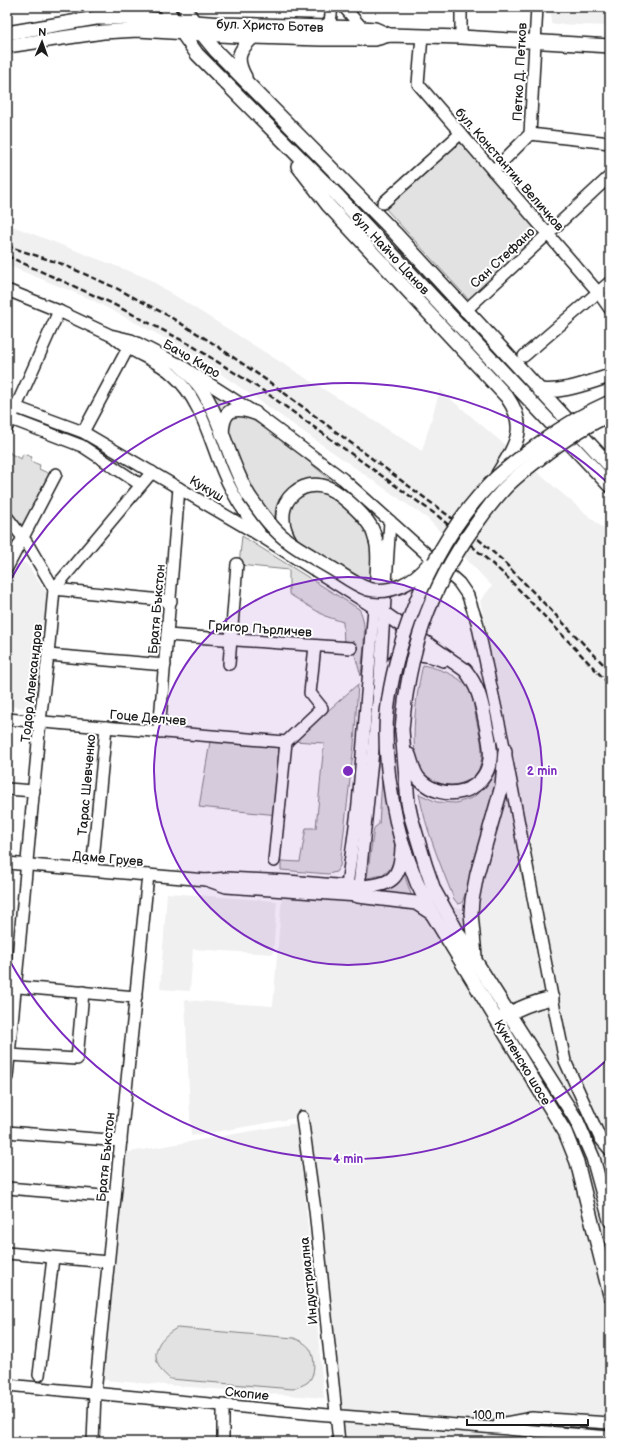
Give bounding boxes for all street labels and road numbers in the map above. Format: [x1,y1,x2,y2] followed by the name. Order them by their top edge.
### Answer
[216,16,324,36] street label: бул. Христо Ботев
[509,22,531,122] street label: Петко Д. Петков
[452,105,567,235] street label: бул. Константин Величков
[348,209,433,298] street label: бул. Найчо Цанов
[467,224,538,292] street label: Сан Стефано
[160,336,223,382] street label: Бачо Киро
[186,472,227,505] street label: Кукуш
[145,563,169,655] street label: Братя Бъкстон
[208,617,312,641] street label: Григор Пърличев
[18,623,46,743] street label: Тодор Александров
[109,707,187,729] street label: Гоце Делчев
[75,734,99,836] street label: Тарас Шевченко
[72,848,144,870] street label: Даме Груев
[490,1017,554,1108] street label: Кукленско шосе
[93,1111,119,1203] street label: Братя Бъкстон
[296,1236,322,1325] street label: Индустриална
[224,1384,270,1404] street label: Скопие

